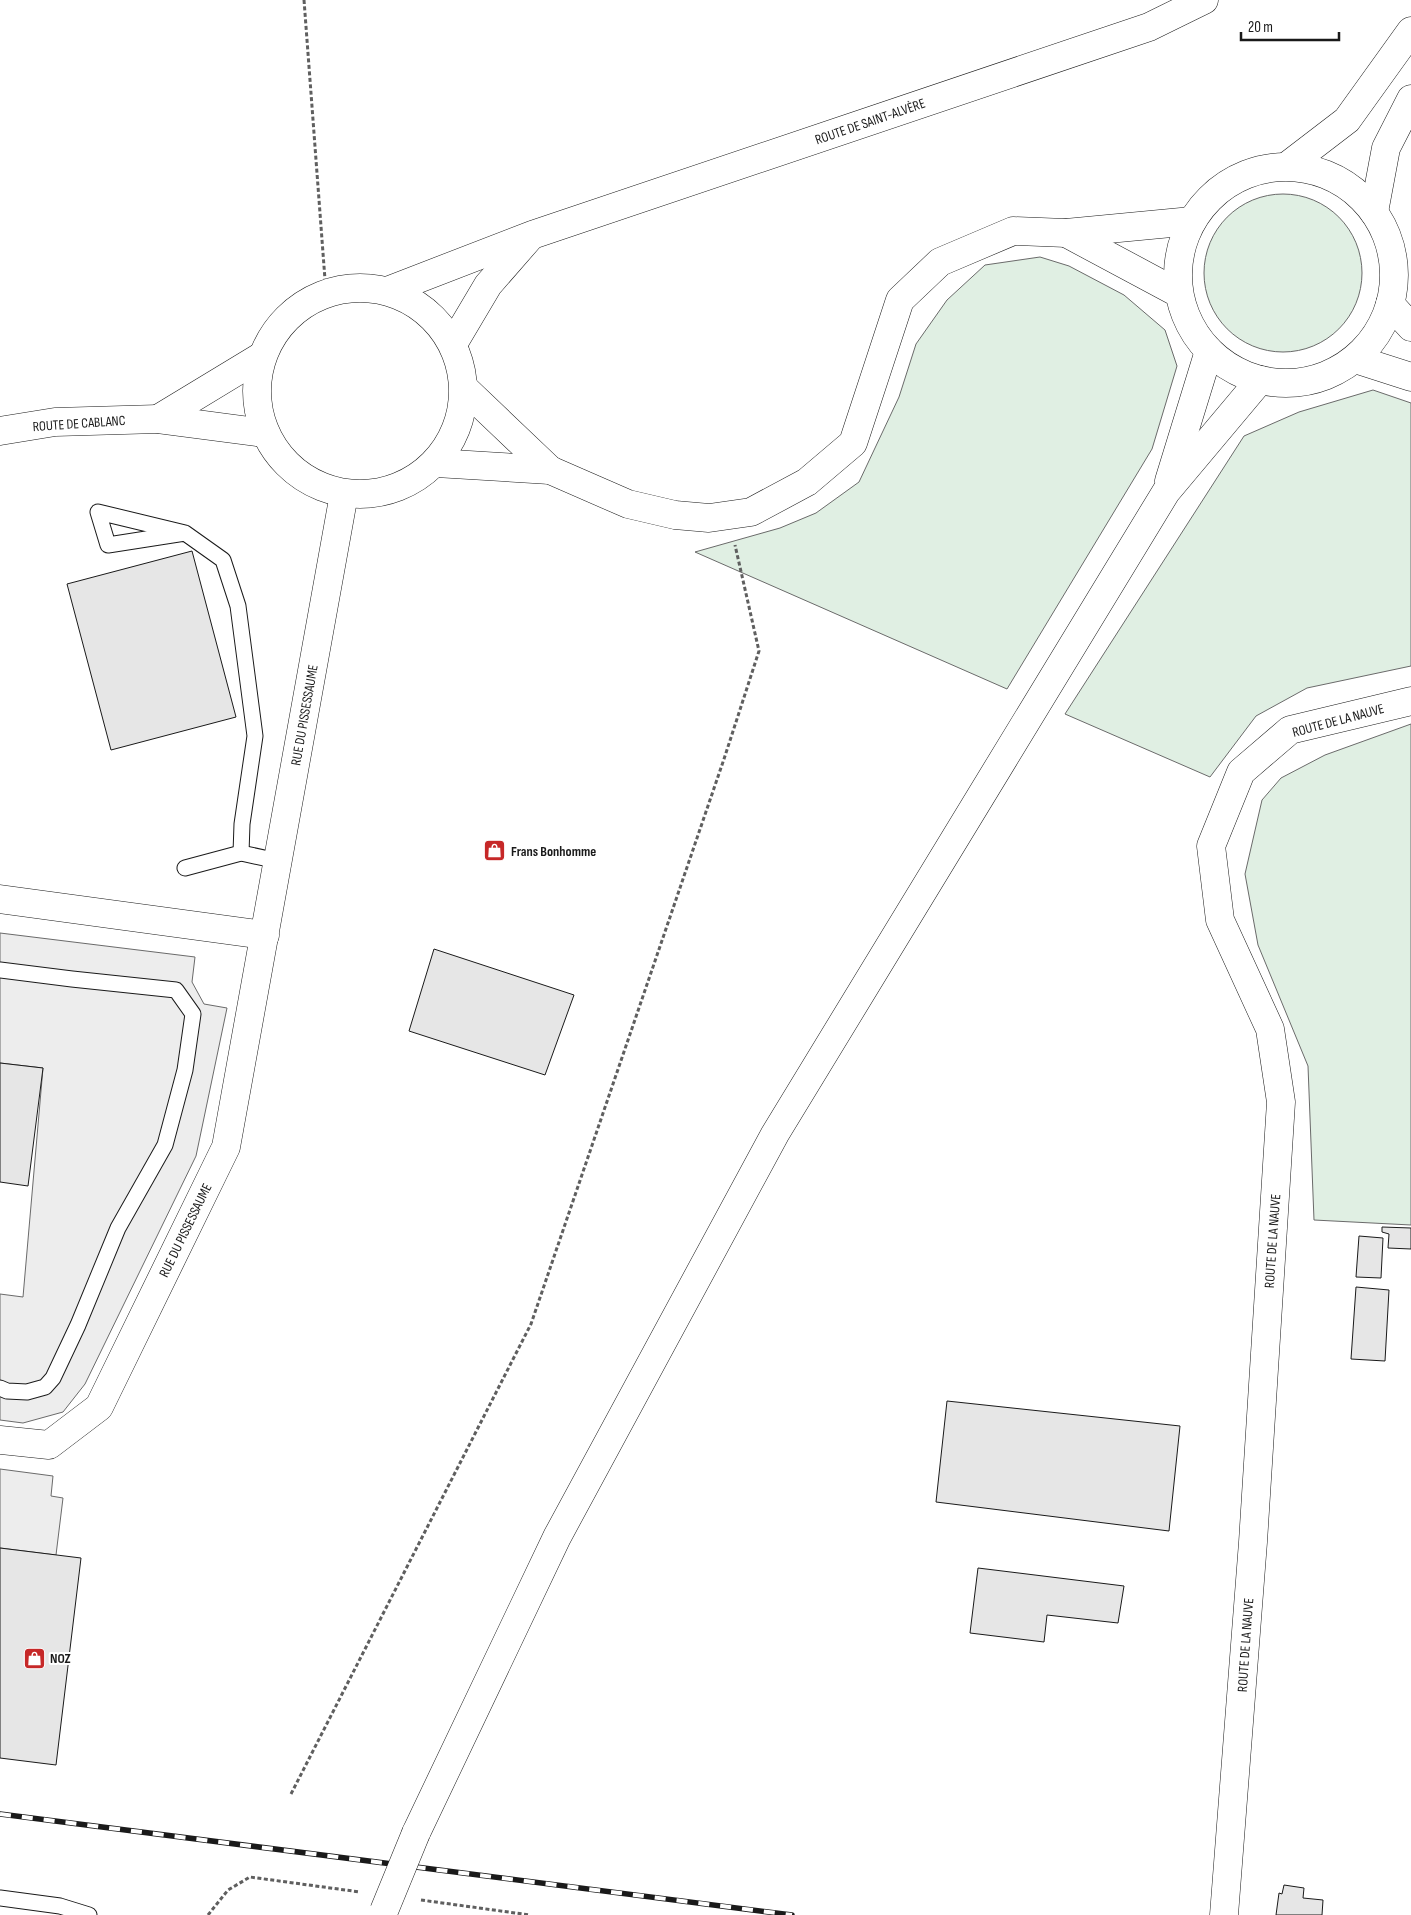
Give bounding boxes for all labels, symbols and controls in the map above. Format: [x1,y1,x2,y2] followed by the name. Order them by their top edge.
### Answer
[1241,10,1338,42] scale bar
[1248,18,1273,37] text: 20 m
[813,95,928,148] street label: ROUTE DE SAINT-ALVÈRE
[32,412,126,435] street label: ROUTE DE CABLANC
[287,663,322,767] street label: RUE DU PISSESSAUME
[1290,700,1386,741] street label: ROUTE DE LA NAUVE
[483,839,507,863] shop icon: Frans Bonhomme
[511,843,596,860] place label: Frans Bonhomme
[155,1180,216,1280] street label: RUE DU PISSESSAUME
[1261,1193,1284,1289] street label: ROUTE DE LA NAUVE
[1234,1597,1257,1693] street label: ROUTE DE LA NAUVE
[22,1646,46,1670] shop icon: NOZ
[50,1650,71,1667] place label: NOZ

